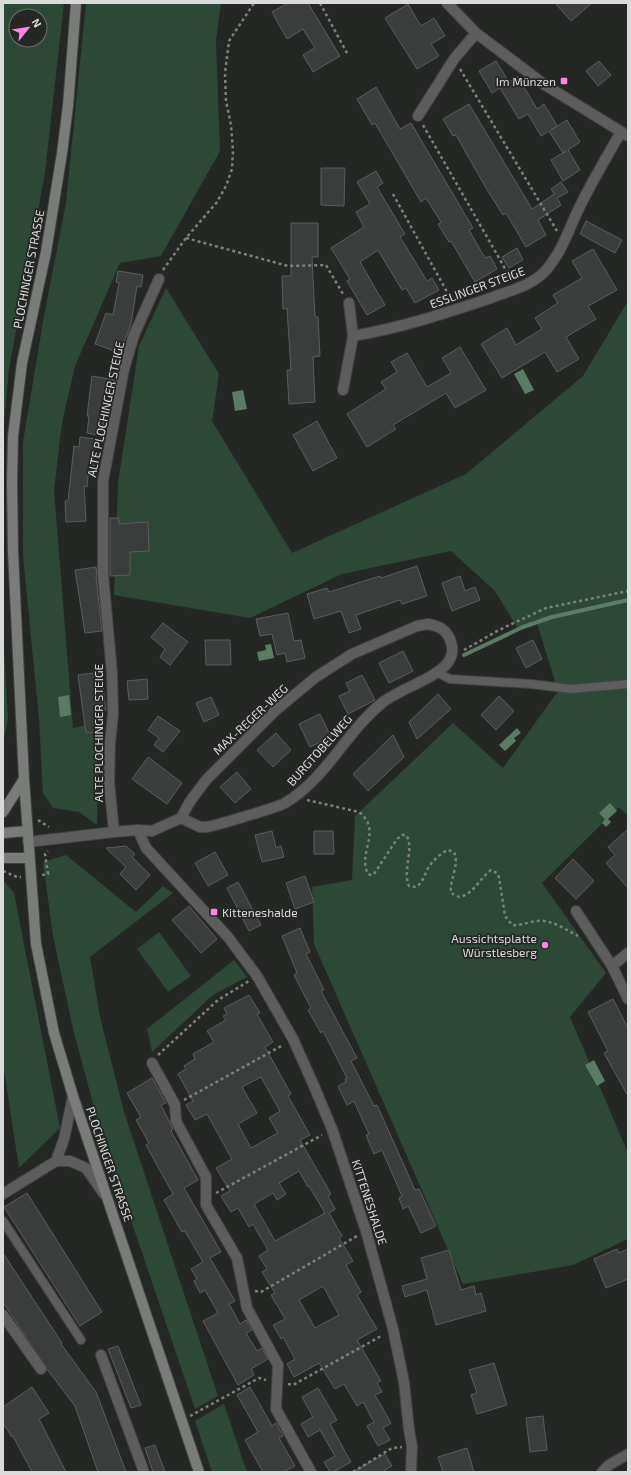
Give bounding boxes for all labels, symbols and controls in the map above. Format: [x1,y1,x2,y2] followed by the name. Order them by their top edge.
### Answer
[8,8,48,48] north arrow
[29,16,45,29] text: N
[496,74,556,88] place label: Im Münzen
[559,76,569,86] marker: Im Münzen
[10,208,46,330] street label: PLOCHINGER STRASSE
[428,263,527,311] street label: ESSLINGER STEIGE
[84,340,126,478] street label: ALTE PLOCHINGER STEIGE
[91,663,105,802] street label: ALTE PLOCHINGER STEIGE
[210,681,290,757] street label: MAX-REGER-WEG
[284,712,354,788] street label: BURGTOBELWEG
[222,905,298,919] place label: Kitteneshalde
[209,907,219,917] marker: Kitteneshalde
[451,931,537,959] place label: Aussichtsplatte Würstlesberg
[540,940,550,950] marker: Aussichtsplatte Würstlesberg
[84,1105,136,1224] street label: PLOCHINGER STRASSE
[350,1157,391,1247] street label: KITTENESHALDE

